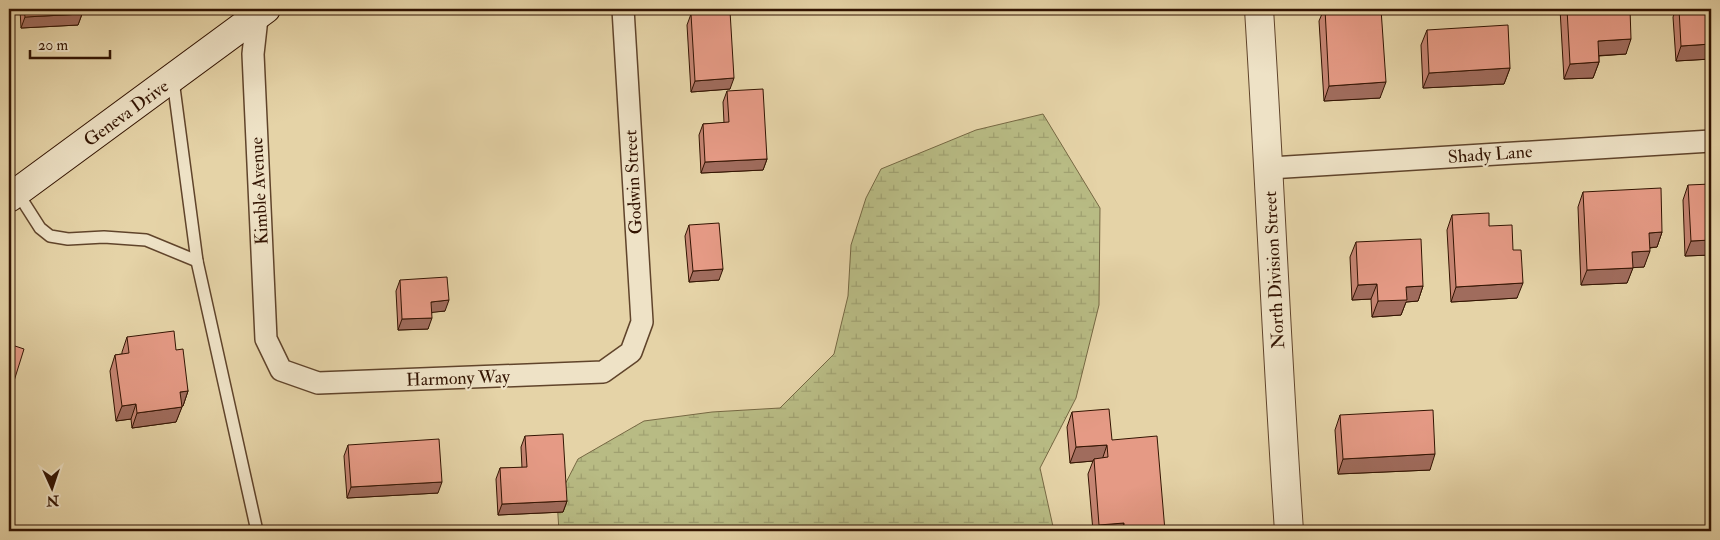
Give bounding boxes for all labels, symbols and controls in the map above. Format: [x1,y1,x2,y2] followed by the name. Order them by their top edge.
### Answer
[30,28,110,60] scale bar
[38,36,68,55] text: 20 m
[79,75,174,152] street label: Geneva Drive
[619,129,648,235] street label: Godwin Street
[245,136,274,245] street label: Kimble Avenue
[1447,140,1534,169] street label: Shady Lane
[1259,190,1290,349] street label: North Division Street
[406,365,512,392] street label: Harmony Way
[28,462,78,512] north arrow
[45,492,60,509] text: N

